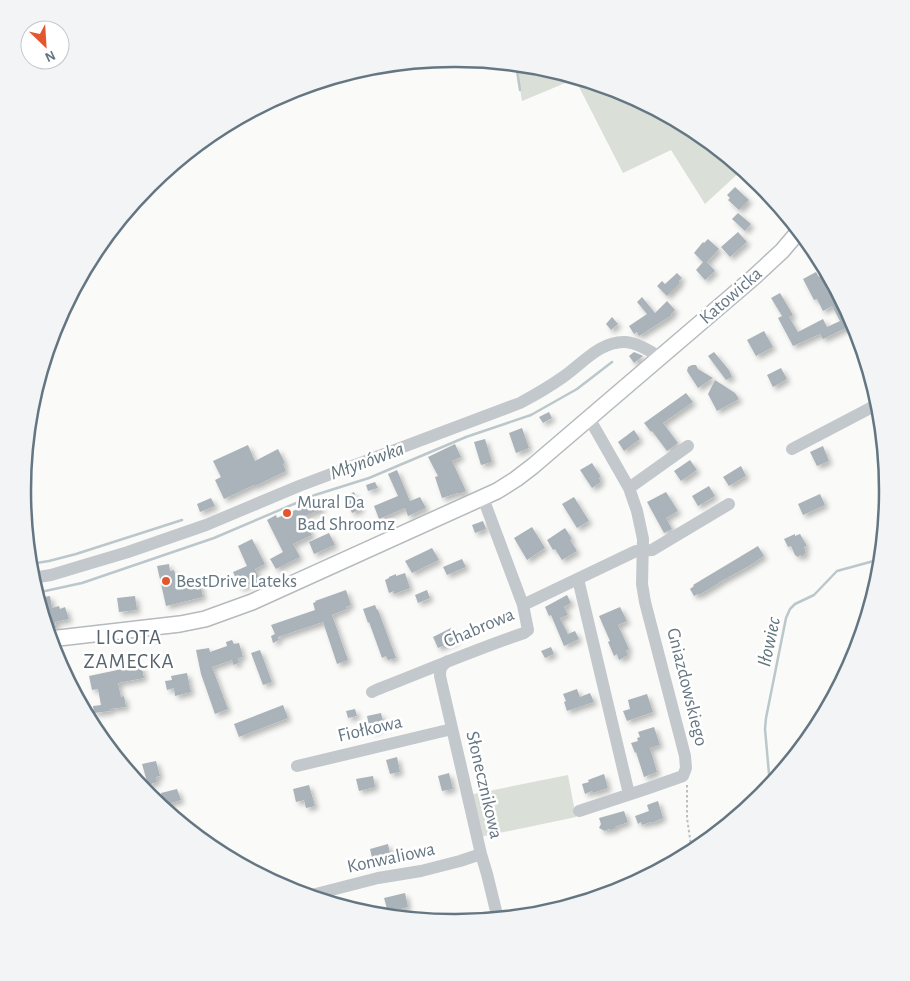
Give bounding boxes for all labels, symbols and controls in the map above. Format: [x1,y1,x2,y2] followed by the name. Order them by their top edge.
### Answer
[20,20,70,70] north arrow
[43,47,57,64] text: N
[696,264,766,328] street label: Katowicka
[327,438,407,484] water label: Młynówka
[297,493,395,534] place label: Mural Da Bad Shroomz
[281,507,293,519] marker: Mural Da Bad Shroomz
[176,572,297,591] place label: BestDrive Lateks
[160,575,172,587] marker: BestDrive Lateks
[441,605,517,651] street label: Chabrowa
[754,615,784,669] water label: Iłowiec
[663,626,711,748] street label: Gniazdowskiego
[83,627,175,672] district label: LIGOTA ZAMECKA
[336,712,404,746] street label: Fiołkowa
[462,729,506,841] street label: Słonecznikowa
[345,839,437,877] street label: Konwaliowa

